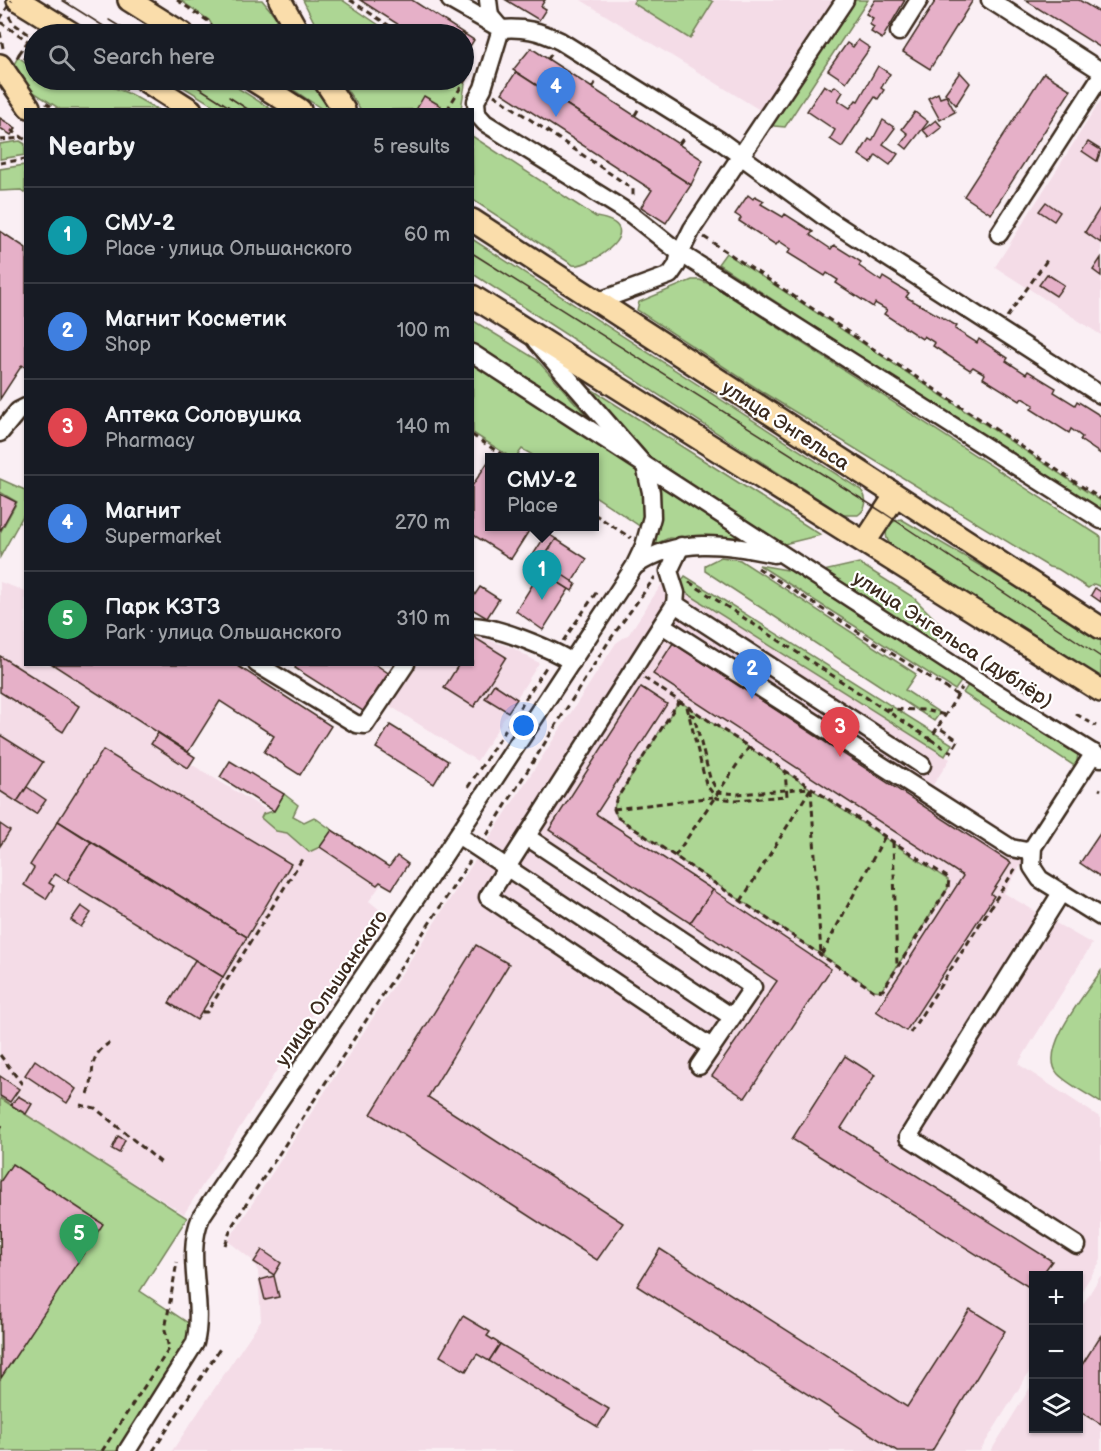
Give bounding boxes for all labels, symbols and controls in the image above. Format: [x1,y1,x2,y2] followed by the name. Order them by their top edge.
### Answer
[24,24,474,90] search box
[45,41,78,74] icon: search
[93,44,215,71] text: Search here
[536,68,576,117] pin: 4
[48,132,135,163] text: Nearby
[373,135,450,159] text: 5 results
[105,210,175,237] text: СМУ-2
[63,223,72,247] text: 1
[404,223,450,247] text: 60 m
[105,237,352,261] text: Place · улица Ольшанского
[105,306,286,333] text: Магнит Косметик
[62,319,73,343] text: 2
[397,319,450,343] text: 100 m
[105,333,151,357] text: Shop
[717,376,854,476] street label: улица Энгельса
[105,402,301,429] text: Аптека Соловушка
[62,415,73,439] text: 3
[396,415,450,439] text: 140 m
[105,429,195,453] text: Pharmacy
[485,453,599,531] popup
[507,467,577,494] text: СМУ-2
[507,494,558,518] text: Place
[105,498,181,525] text: Магнит
[62,511,73,535] text: 4
[395,511,450,535] text: 270 m
[105,525,221,549] text: Supermarket
[522,550,562,600] pin: 1
[848,566,1057,713] street label: улица Энгельса (дублёр)
[105,594,220,621] text: Парк КЗТЗ
[62,607,73,631] text: 5
[396,607,450,631] text: 310 m
[105,621,341,645] text: Park · улица Ольшанского
[732,650,771,699] pin: 2
[820,708,860,757] pin: 3
[509,711,538,740] your location
[271,906,393,1071] street label: улица Ольшанского
[60,1214,98,1264] pin: 5
[1029,1271,1083,1433] map controls
[1029,1271,1083,1325] button: +
[1029,1325,1083,1379] button: −
[1029,1379,1083,1433] button: layers

